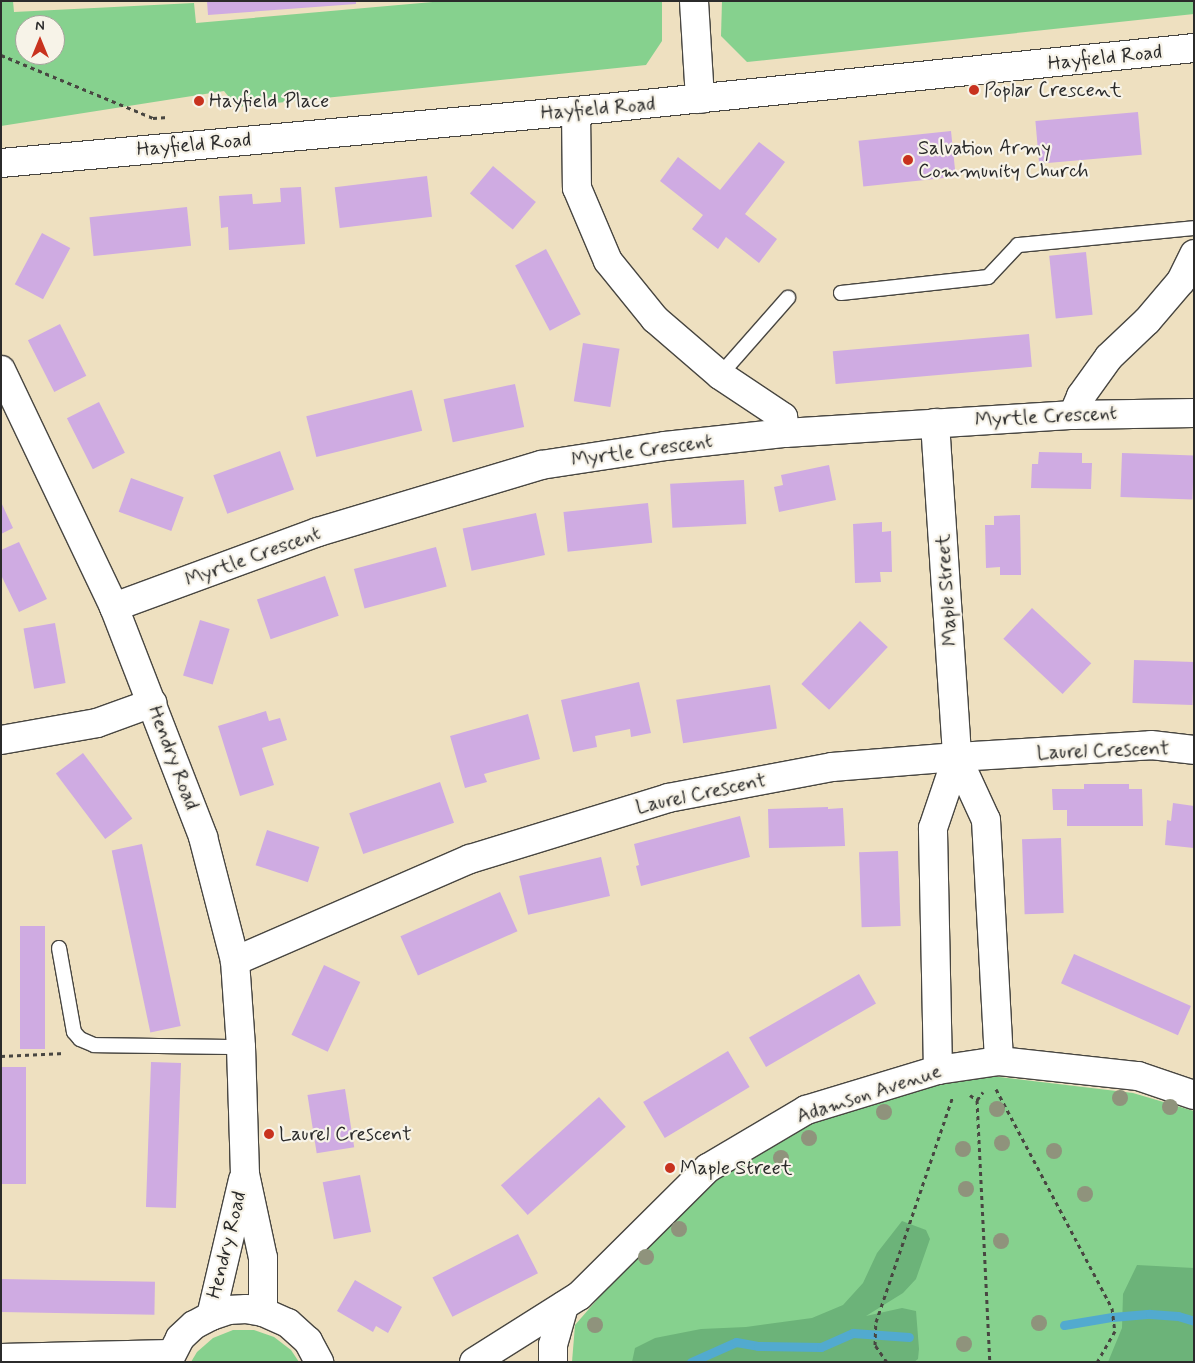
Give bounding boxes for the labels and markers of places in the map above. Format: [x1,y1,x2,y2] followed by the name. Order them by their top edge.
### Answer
[984,78,1115,102] place label: Poplar Crescent
[968,84,980,96] marker: Poplar Crescent
[209,89,327,113] place label: Hayfield Place
[193,95,205,107] marker: Hayfield Place
[918,136,1089,183] place label: Salvation Army Community Church
[902,154,914,166] marker: Salvation Army Community Church
[279,1122,412,1146] place label: Laurel Crescent
[263,1128,275,1140] marker: Laurel Crescent
[680,1156,793,1180] place label: Maple Street
[664,1162,676,1174] marker: Maple Street

